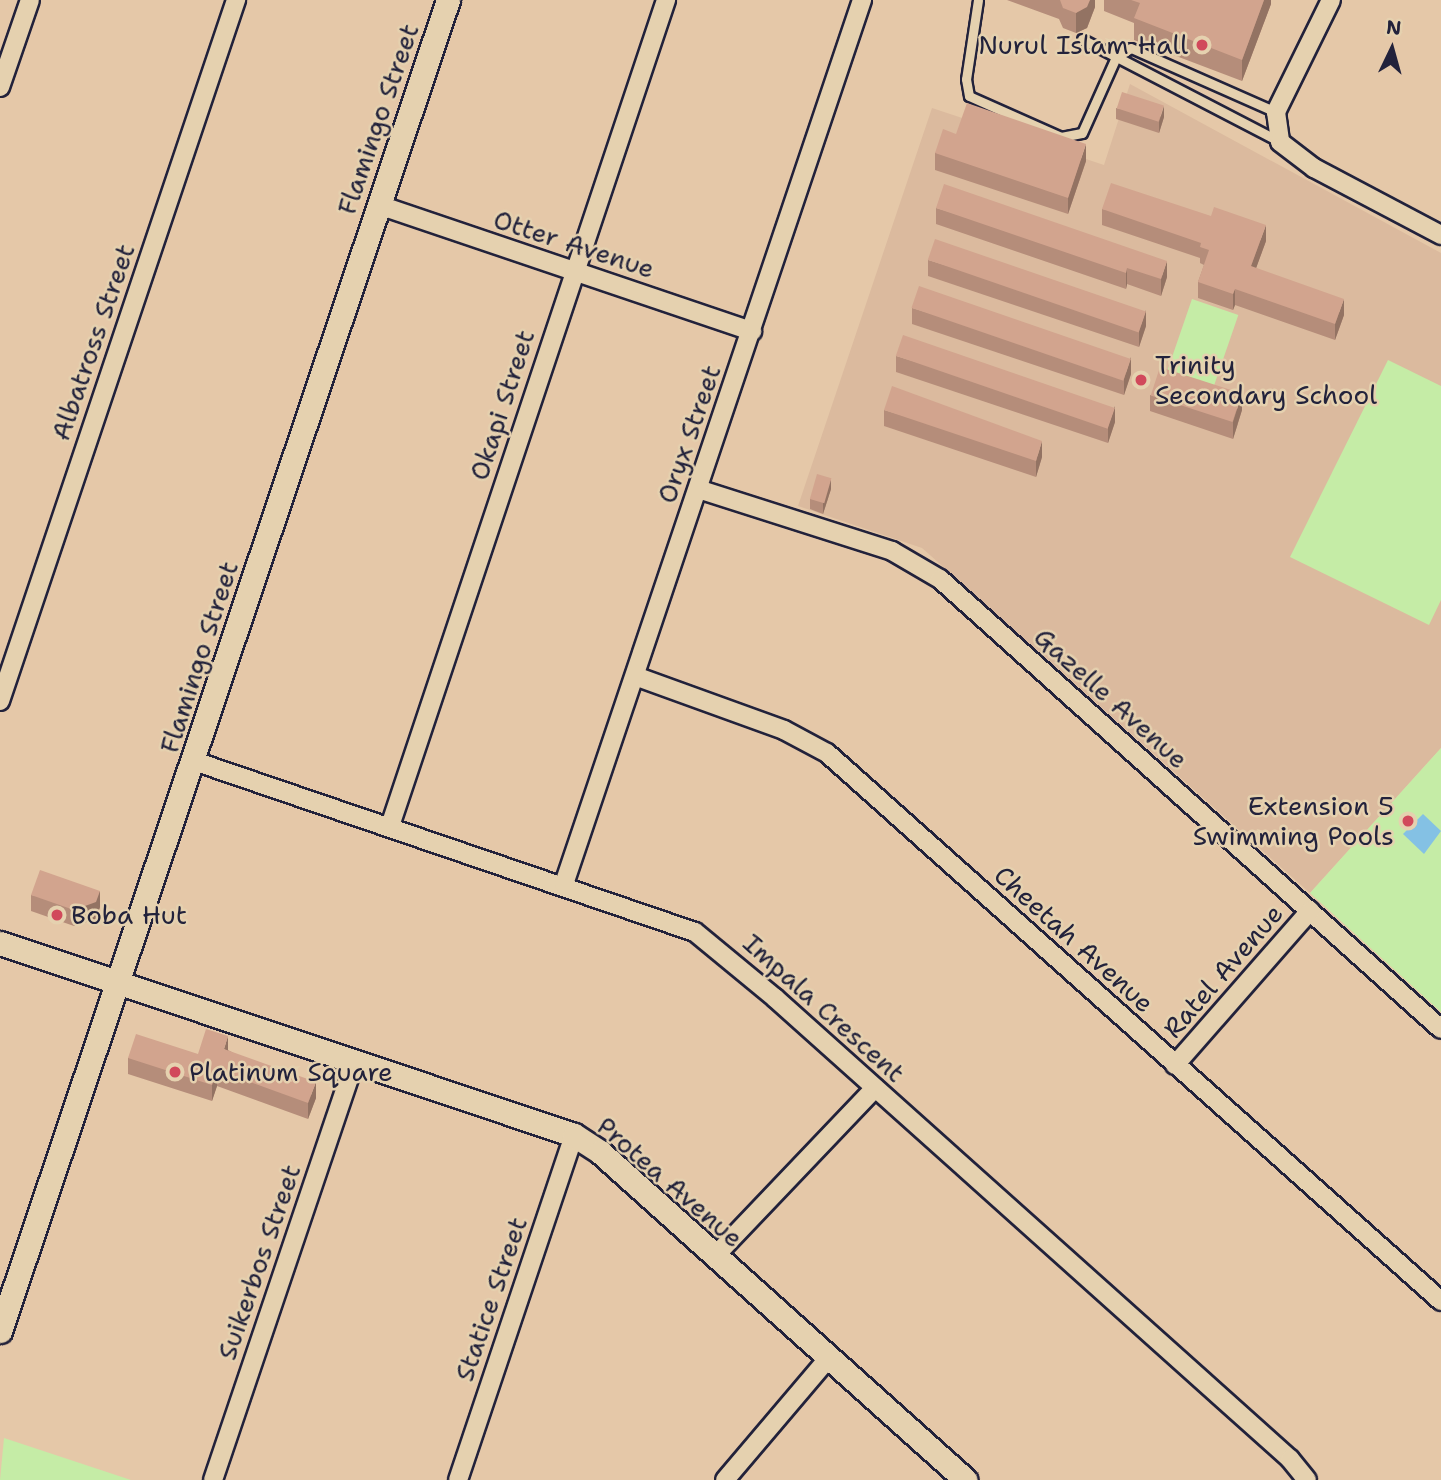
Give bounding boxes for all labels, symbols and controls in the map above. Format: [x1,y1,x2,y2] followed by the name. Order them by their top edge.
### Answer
[1357,14,1427,84] north arrow
[1385,14,1402,41] text: N
[331,20,425,218] street label: Flamingo Street
[978,29,1188,61] place label: Nurul Islam Hall
[1194,37,1210,53] marker: Nurul Islam Hall
[490,203,658,285] street label: Otter Avenue
[45,240,141,444] street label: Albatross Street
[463,326,541,484] street label: Okapi Street
[1155,349,1377,410] place label: Trinity Secondary School
[651,361,727,507] street label: Oryx Street
[1133,372,1149,388] marker: Trinity Secondary School
[153,557,245,757] street label: Flamingo Street
[1028,621,1194,775] street label: Gazelle Avenue
[1193,790,1394,852] place label: Extension 5 Swimming Pools
[1400,813,1416,829] marker: Extension 5 Swimming Pools
[988,859,1160,1019] street label: Cheetah Avenue
[1157,898,1289,1044] street label: Ratel Avenue
[71,899,187,931] place label: Boba Hut
[49,907,65,923] marker: Boba Hut
[737,927,911,1089] street label: Impala Crescent
[189,1056,393,1088] place label: Platinum Square
[167,1064,183,1080] marker: Platinum Square
[591,1110,749,1254] street label: Protea Avenue
[211,1160,307,1364] street label: Suikerbos Street
[448,1213,534,1385] street label: Statice Street

